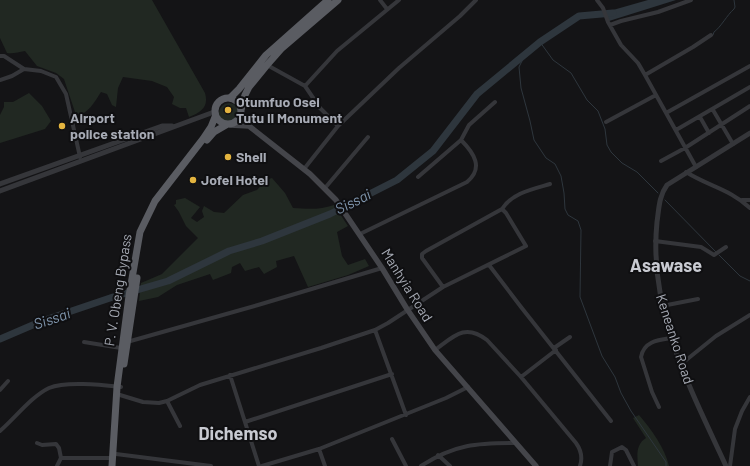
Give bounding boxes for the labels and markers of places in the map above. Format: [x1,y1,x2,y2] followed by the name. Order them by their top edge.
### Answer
[236,93,342,126] place label: Otumfuo Osei Tutu II Monument
[223,105,233,115] marker: Otumfuo Osei Tutu II Monument
[70,109,155,142] place label: Airport police station
[57,121,67,131] marker: Airport police station
[236,148,266,165] place label: Shell
[223,152,233,162] marker: Shell
[201,171,268,188] place label: Jofel Hotel
[188,175,198,185] marker: Jofel Hotel

